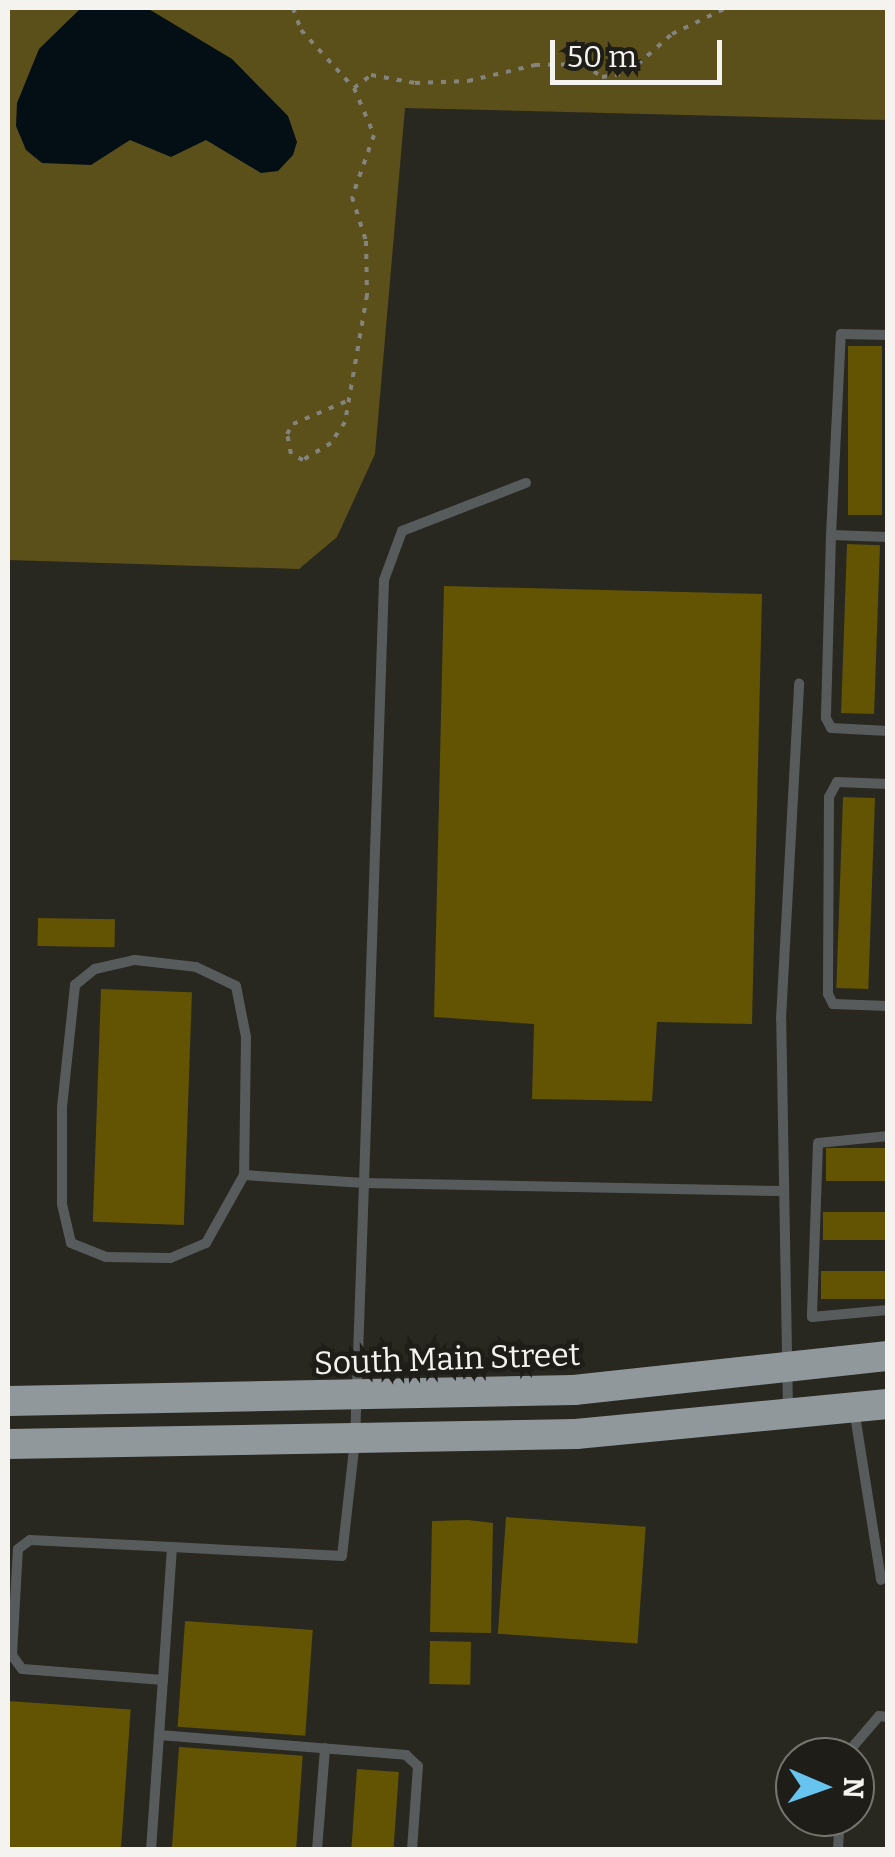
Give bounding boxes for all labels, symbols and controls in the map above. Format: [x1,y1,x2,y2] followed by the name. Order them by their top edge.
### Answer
[555,20,728,82] scale bar
[567,39,637,75] text: 50 m
[313,1335,581,1383] street label: South Main Street
[775,1737,875,1837] north arrow
[837,1777,870,1799] text: N

